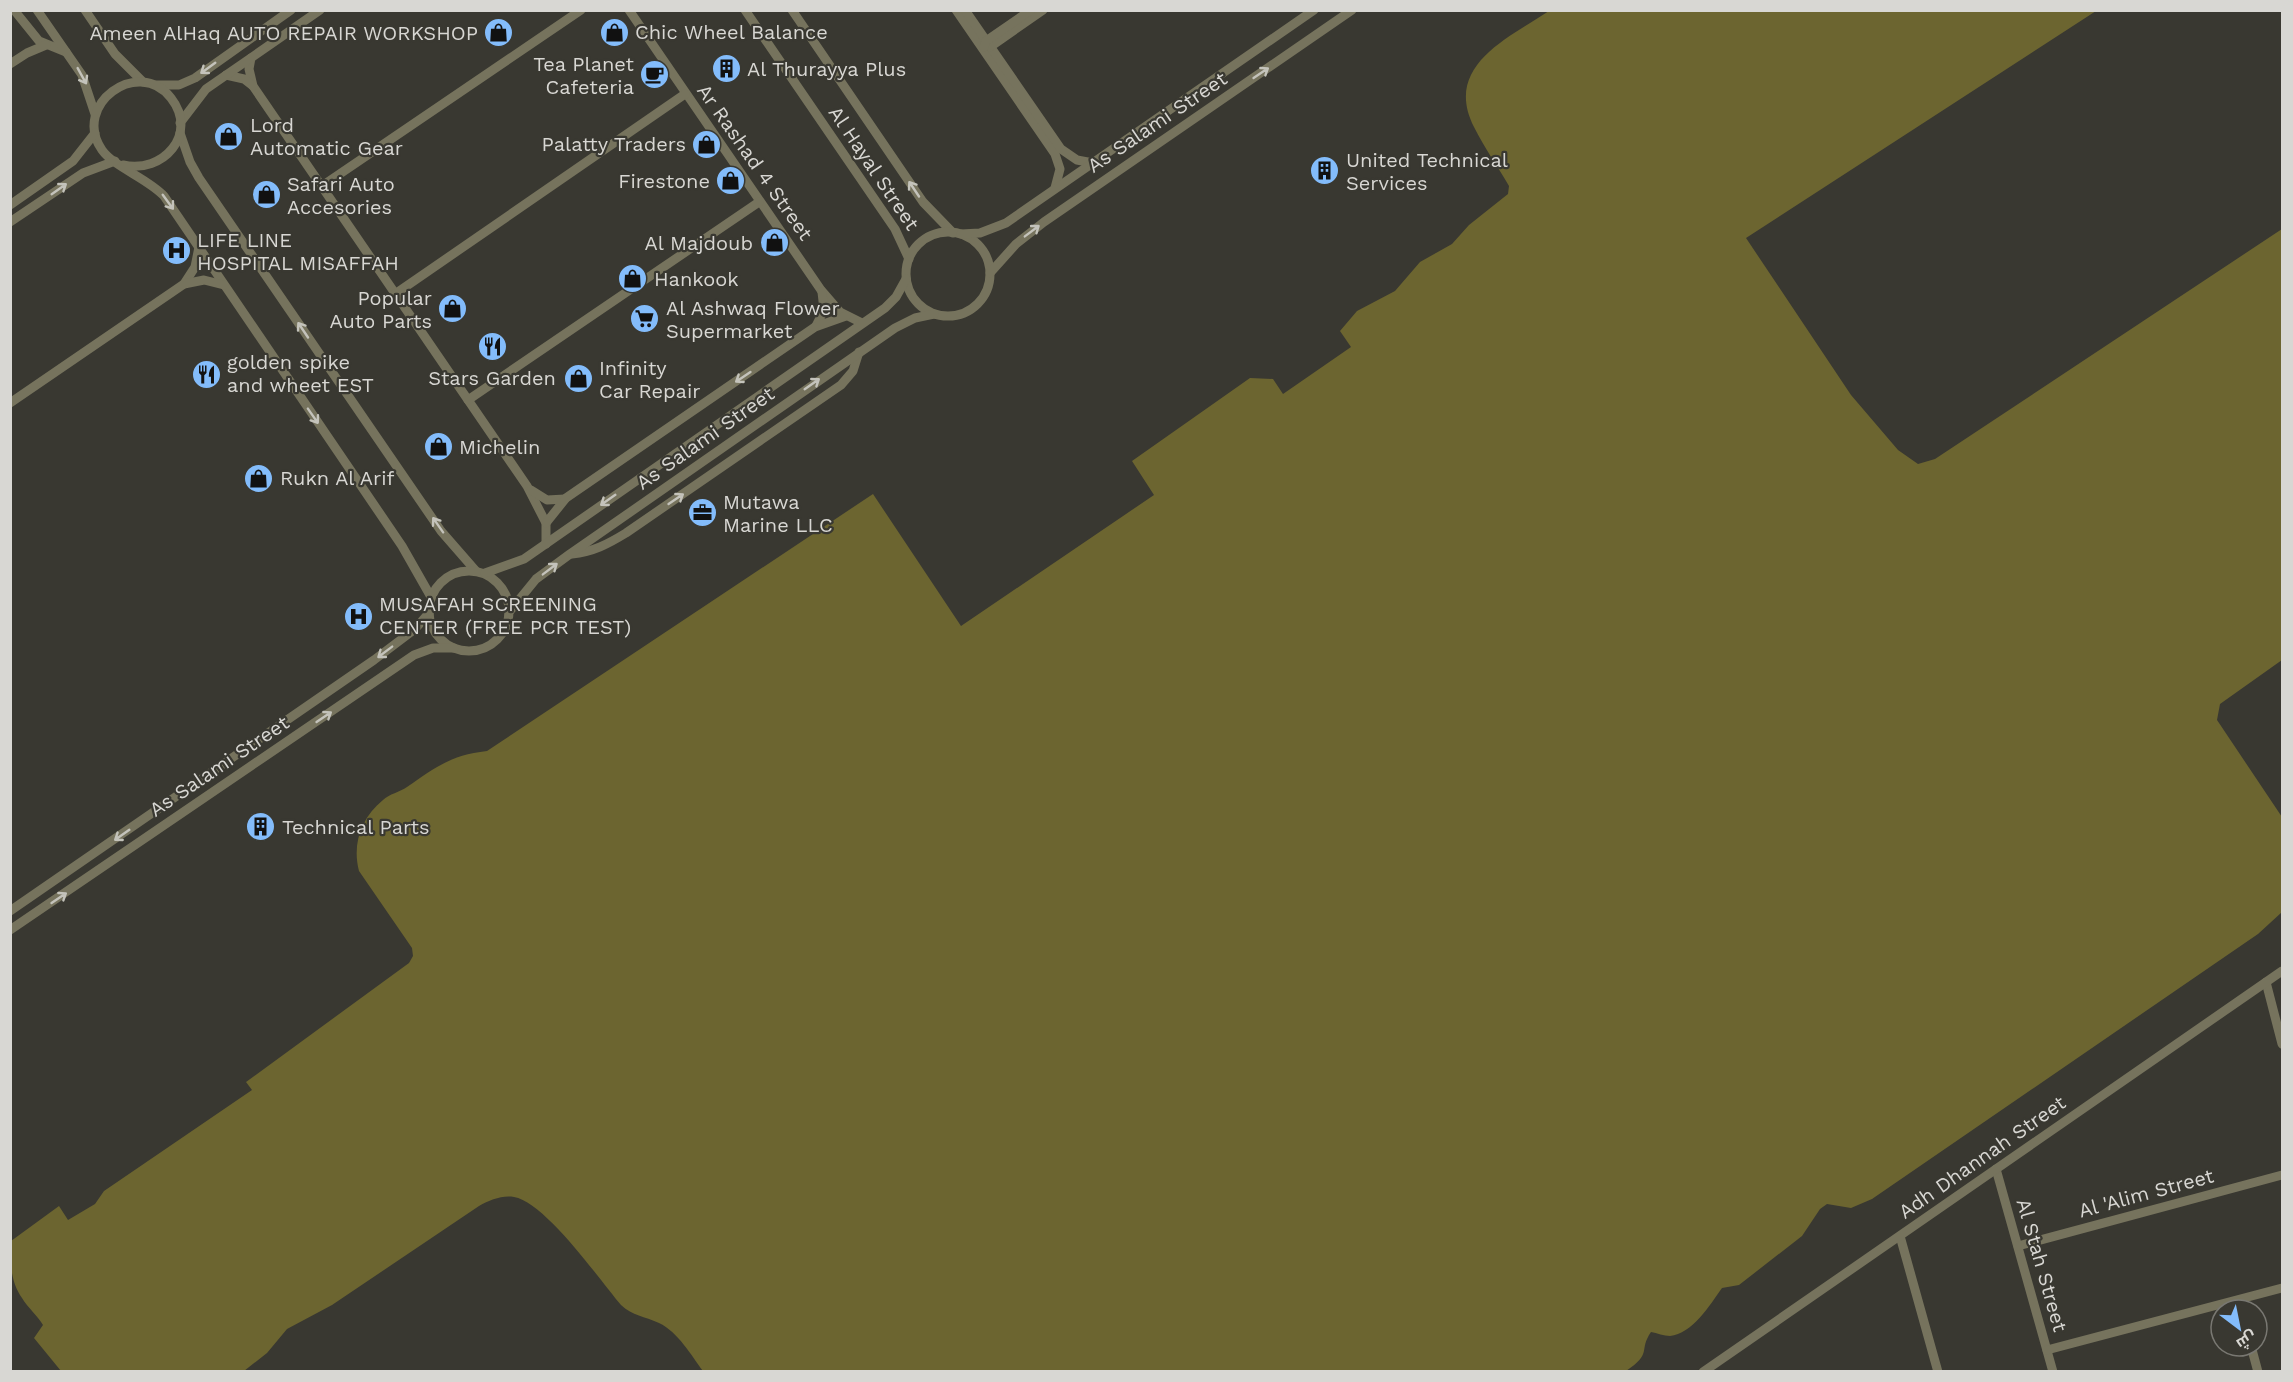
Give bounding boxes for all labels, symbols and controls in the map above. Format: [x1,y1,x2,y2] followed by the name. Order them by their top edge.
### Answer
[598,16,630,48] shop icon: Chic Wheel Balance
[483,17,515,49] shop icon: Ameen AlHaq AUTO REPAIR WORKSHOP
[635,20,828,44] place label: Chic Wheel Balance
[89,21,478,45] place label: Ameen AlHaq AUTO REPAIR WORKSHOP
[533,52,635,99] place label: Tea Planet Cafeteria
[710,53,742,85] building icon: Al Thurayya Plus
[747,57,906,81] place label: Al Thurayya Plus
[639,59,671,91] cafe icon: Tea Planet Cafeteria
[201,62,217,74] one-way arrow
[1083,66,1232,178] street label: As Salami Street
[76,67,88,84] one-way arrow
[1252,67,1269,79] one-way arrow
[692,79,818,245] street label: Ar Rashad 4 Street
[824,101,925,235] street label: Al Hayal Street
[250,113,403,160] place label: Lord Automatic Gear
[213,121,245,153] shop icon: Lord Automatic Gear
[691,128,723,160] shop icon: Palatty Traders
[542,132,686,156] place label: Palatty Traders
[1346,148,1508,195] place label: United Technical Services
[1309,155,1341,187] building icon: United Technical Services
[715,165,747,197] shop icon: Firestone
[618,169,710,193] place label: Firestone
[287,172,395,219] place label: Safari Auto Accesories
[250,179,282,211] shop icon: Safari Auto Accesories
[908,181,920,198] one-way arrow
[50,183,66,195] one-way arrow
[162,194,174,210] one-way arrow
[1023,225,1039,238] one-way arrow
[758,227,790,259] shop icon: Al Majdoub
[197,228,399,275] place label: LIFE LINE HOSPITAL MISAFFAH
[645,231,753,255] place label: Al Majdoub
[160,235,192,267] hospital icon: LIFE LINE HOSPITAL MISAFFAH
[617,263,649,295] shop icon: Hankook
[654,267,739,291] place label: Hankook
[329,286,432,333] place label: Popular Auto Parts
[437,293,469,325] shop icon: Popular Auto Parts
[666,296,840,343] place label: Al Ashwaq Flower Supermarket
[629,303,661,335] supermarket icon: Al Ashwaq Flower Supermarket
[297,322,309,339] one-way arrow
[476,331,508,363] restaurant icon: Stars Garden
[227,350,374,397] place label: golden spike and wheet EST
[599,356,700,403] place label: Infinity Car Repair
[190,358,222,390] restaurant icon: golden spike and wheet EST
[562,363,594,395] shop icon: Infinity Car Repair
[428,366,556,390] place label: Stars Garden
[735,371,751,383] one-way arrow
[804,378,820,390] one-way arrow
[631,381,779,495] street label: As Salami Street
[306,407,319,424] one-way arrow
[422,431,454,463] shop icon: Michelin
[459,435,540,459] place label: Michelin
[243,462,275,494] shop icon: Rukn Al Arif
[280,466,394,490] place label: Rukn Al Arif
[723,490,833,537] place label: Mutawa Marine LLC
[667,493,683,505] one-way arrow
[601,494,617,506] one-way arrow
[686,497,718,529] office icon: Mutawa Marine LLC
[431,517,444,534] one-way arrow
[541,562,557,575] one-way arrow
[379,592,631,639] place label: MUSAFAH SCREENING CENTER (FREE PCR TEST)
[342,600,374,632] hospital icon: MUSAFAH SCREENING CENTER (FREE PCR TEST)
[378,646,394,658] one-way arrow
[145,710,294,822] street label: As Salami Street
[315,710,332,722] one-way arrow
[245,811,277,843] building icon: Technical Parts
[282,815,429,839] place label: Technical Parts
[114,829,130,841] one-way arrow
[50,891,67,904] one-way arrow
[1894,1090,2071,1224] street label: Adh Dhannah Street
[2076,1163,2217,1223] street label: Al 'Alim Street
[2012,1196,2073,1335] street label: Al Stah Street
[2209,1298,2269,1358] north arrow
[2233,1327,2260,1354] text: ش

